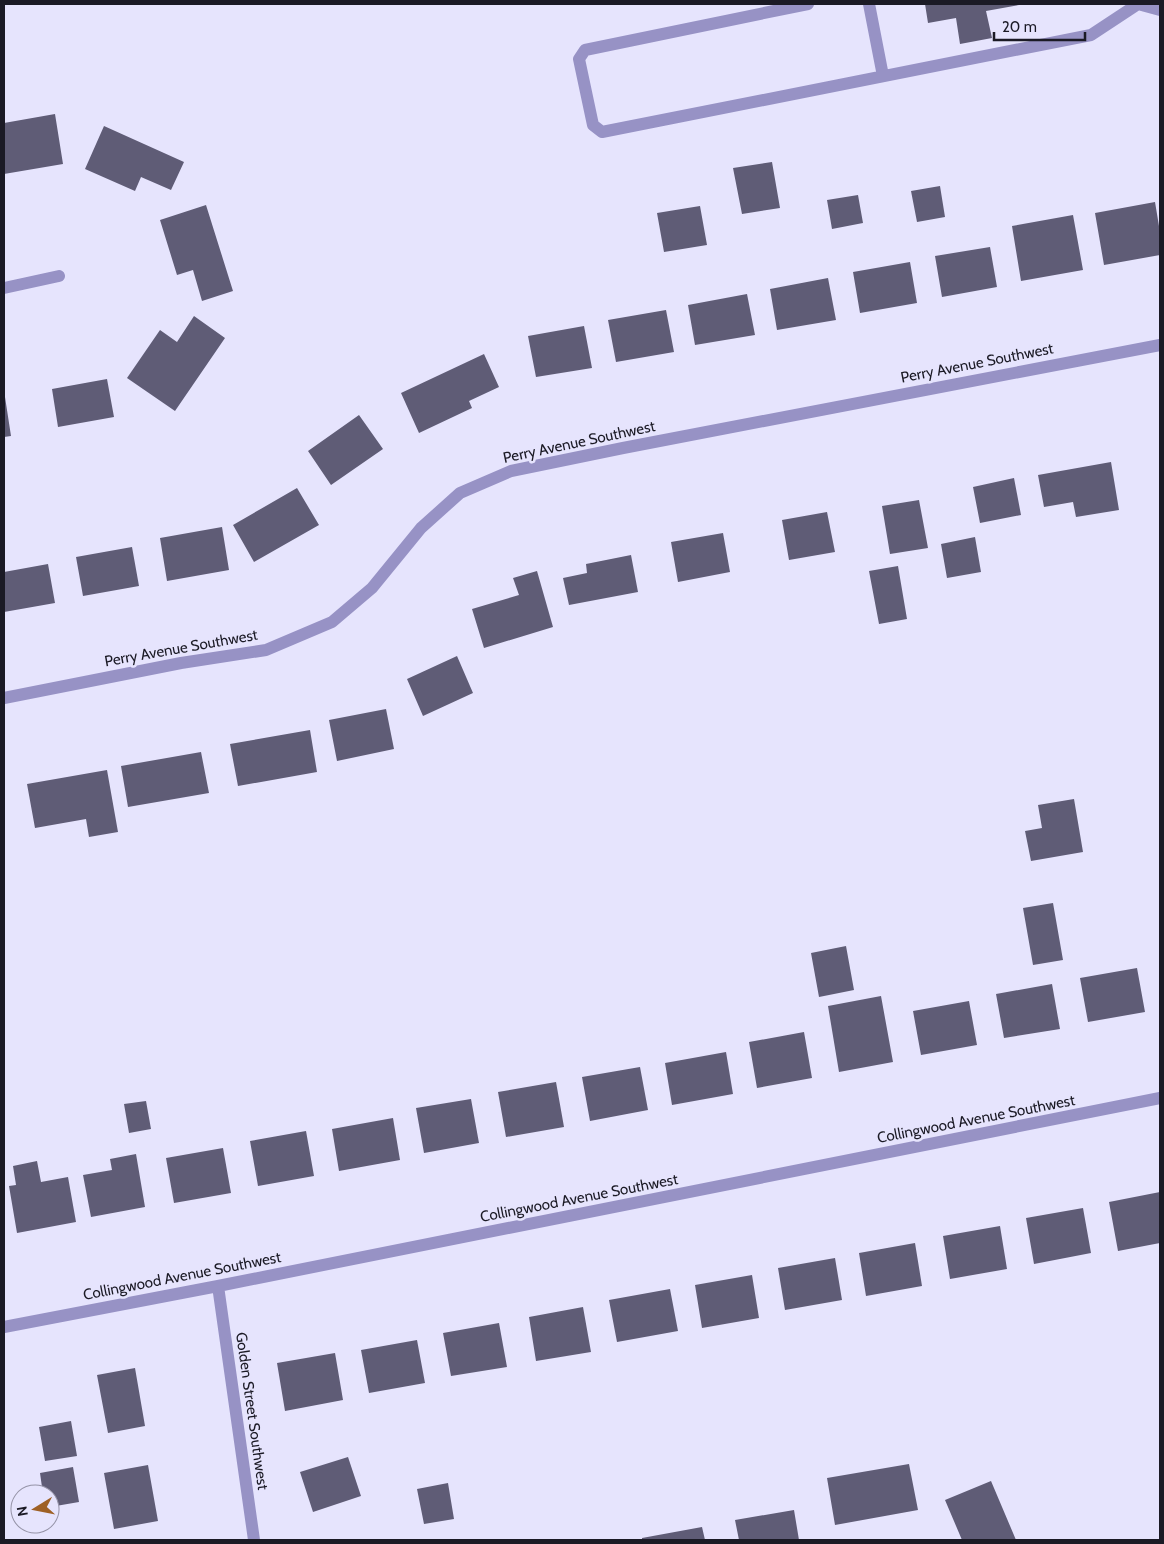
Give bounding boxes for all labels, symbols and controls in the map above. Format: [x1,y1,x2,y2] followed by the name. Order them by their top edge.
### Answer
[994,10,1085,42] scale bar
[1002,18,1037,36] text: 20 m
[899,339,1055,387] street label: Perry Avenue Southwest
[501,417,657,467] street label: Perry Avenue Southwest
[103,626,259,670] street label: Perry Avenue Southwest
[876,1091,1076,1147] street label: Collingwood Avenue Southwest
[479,1170,679,1226] street label: Collingwood Avenue Southwest
[82,1248,282,1304] street label: Collingwood Avenue Southwest
[232,1331,272,1491] street label: Golden Street Southwest
[10,1484,60,1534] north arrow
[12,1505,32,1518] text: N

